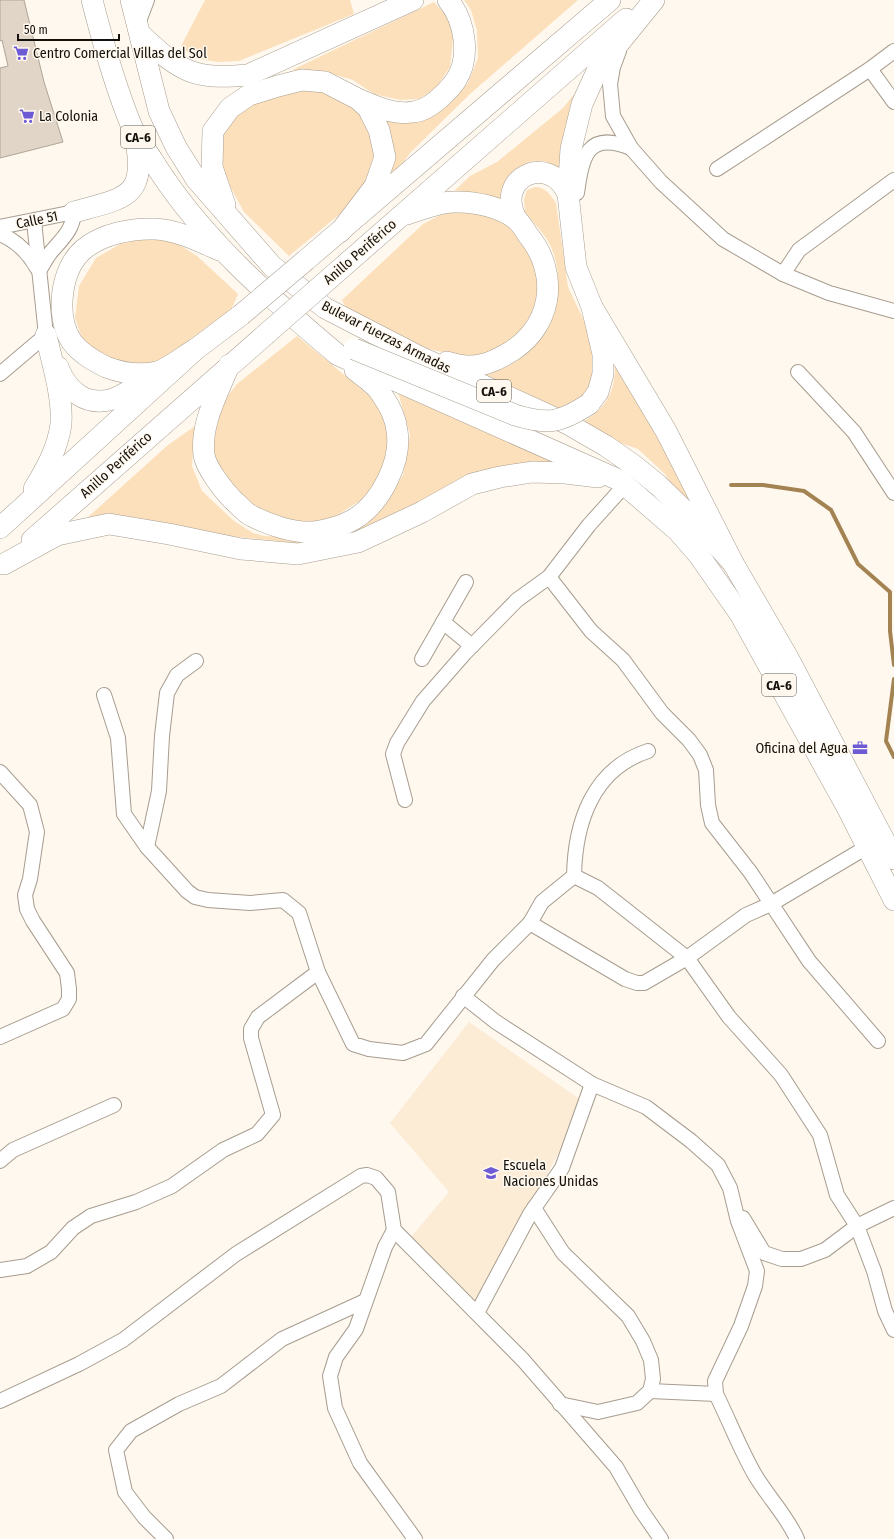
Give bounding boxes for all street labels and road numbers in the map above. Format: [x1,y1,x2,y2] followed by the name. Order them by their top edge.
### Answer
[121,126,155,148] road number: CA-6
[14,207,60,233] street label: Calle 51
[320,216,400,288] street label: Anillo Periférico
[319,297,453,377] street label: Bulevar Fuerzas Armadas
[477,380,511,402] road number: CA-6
[76,428,156,502] street label: Anillo Periférico
[762,674,796,696] road number: CA-6

